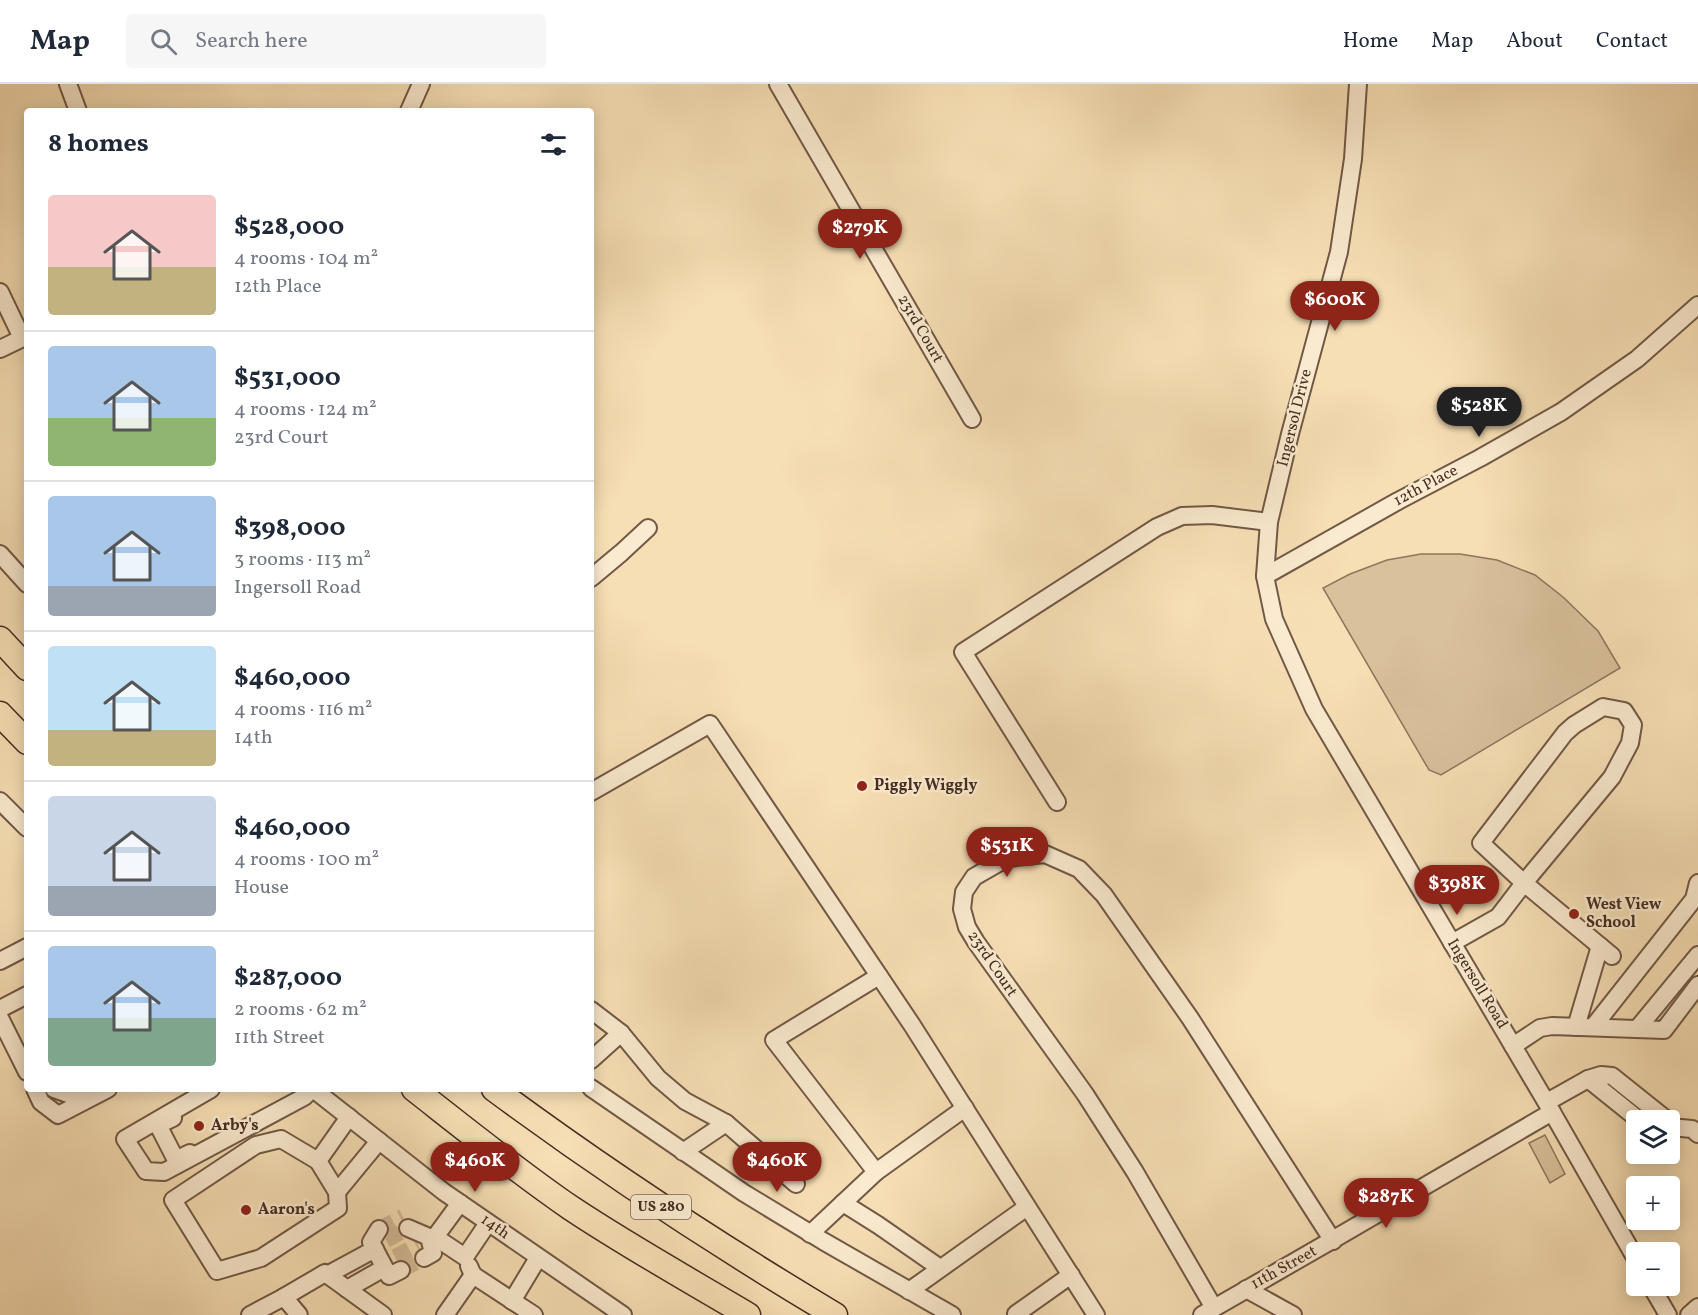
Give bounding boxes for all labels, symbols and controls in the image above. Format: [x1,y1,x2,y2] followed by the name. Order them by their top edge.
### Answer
[126,14,546,68] search box
[30,22,90,61] text: Map
[147,25,180,58] icon: search
[195,26,308,57] text: Search here
[1343,27,1398,56] text: Home
[1431,27,1473,56] text: Map
[1506,27,1563,56] text: About
[1596,27,1668,56] text: Contact
[48,126,149,162] text: 8 homes
[537,128,570,161] icon: filters
[234,209,344,245] text: $528,000
[818,209,902,260] pin: $279K
[832,214,888,242] text: $279K
[96,219,168,291] icon: home
[234,245,378,273] text: 4 rooms · 104 m²
[234,273,321,301] text: 12th Place
[1293,281,1377,332] pin: $600K
[1304,286,1366,314] text: $600K
[892,291,949,368] street label: 23rd Court
[234,360,341,396] text: $531,000
[1272,367,1318,469] street label: Ingersol Drive
[96,370,168,442] icon: home
[1437,387,1521,438] pin: $528K
[1451,392,1507,420] text: $528K
[234,396,377,424] text: 4 rooms · 124 m²
[234,424,328,452] text: 23rd Court
[1390,460,1462,512] street label: 12th Place
[234,510,346,546] text: $398,000
[96,520,168,592] icon: home
[234,546,371,574] text: 3 rooms · 113 m²
[234,574,361,602] text: Ingersoll Road
[234,660,351,696] text: $460,000
[96,670,168,742] icon: home
[234,696,373,724] text: 4 rooms · 116 m²
[234,724,273,752] text: 14th
[874,775,978,797] place label: Piggly Wiggly
[855,779,869,793] marker: Piggly Wiggly
[234,810,351,846] text: $460,000
[96,820,168,892] icon: home
[965,827,1049,878] pin: $531K
[980,832,1034,860] text: $531K
[234,846,379,874] text: 4 rooms · 100 m²
[1415,865,1499,916] pin: $398K
[1428,870,1486,898] text: $398K
[234,874,289,902] text: House
[1586,894,1662,934] place label: West View School
[1567,907,1581,921] marker: West View School
[962,927,1022,1002] street label: 23rd Court
[1441,935,1513,1033] street label: Ingersoll Road
[234,960,342,996] text: $287,000
[96,970,168,1042] icon: home
[234,996,367,1024] text: 2 rooms · 62 m²
[234,1024,325,1052] text: 11th Street
[1626,1110,1680,1296] map controls
[1626,1110,1680,1164] button: layers
[211,1115,259,1137] place label: Arby's
[192,1119,206,1133] marker: Arby's
[433,1142,517,1193] pin: $460K
[735,1142,819,1193] pin: $460K
[445,1147,505,1175] text: $460K
[747,1147,807,1175] text: $460K
[1626,1176,1680,1230] button: +
[1344,1178,1428,1229] pin: $287K
[1358,1183,1414,1211] text: $287K
[631,1195,691,1219] road number: US 280
[258,1199,315,1221] place label: Aaron's
[239,1203,253,1217] marker: Aaron's
[476,1209,514,1245] street label: 14th
[1247,1241,1321,1295] street label: 11th Street
[1626,1242,1680,1296] button: −

